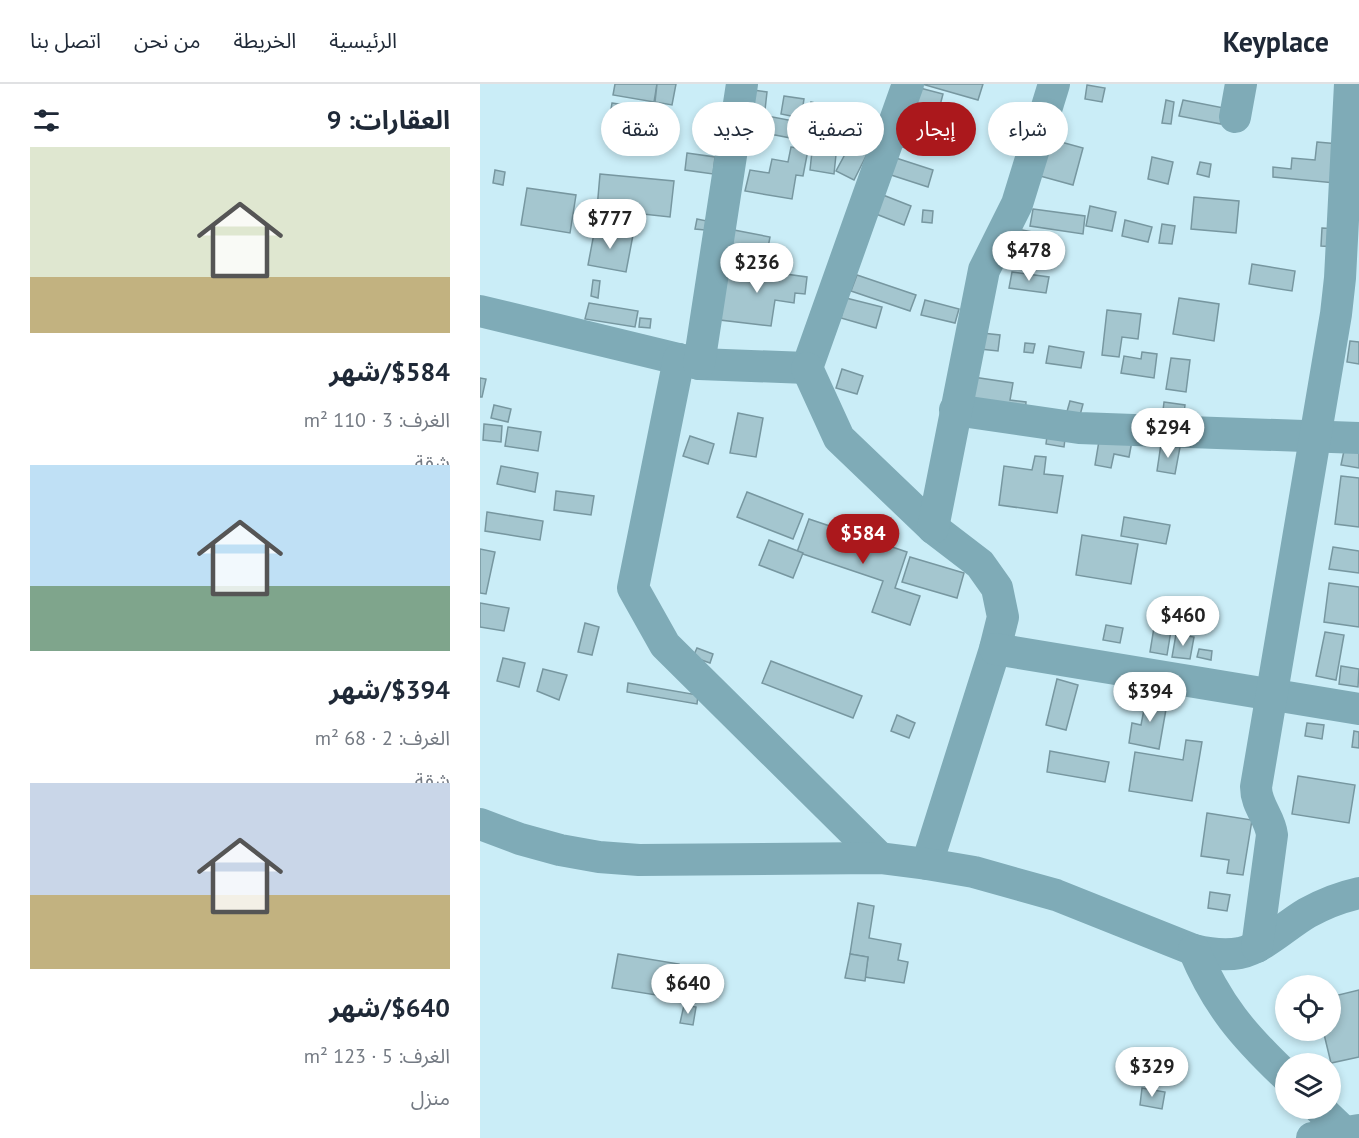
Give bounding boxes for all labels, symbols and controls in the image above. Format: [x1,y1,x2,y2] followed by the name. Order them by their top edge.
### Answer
[1223,23,1329,60] text: Keyplace
[30,27,101,54] text: اتصل بنا
[134,27,200,54] text: من نحن
[233,27,296,54] text: الخريطة
[329,27,397,54] text: الرئيسية
[601,102,680,156] chip: شقة
[692,102,775,156] chip: جديد
[787,102,884,156] chip: تصفية
[896,102,976,156] chip: إيجار
[988,102,1068,156] chip: شراء
[327,103,450,136] text: العقارات: 9
[30,104,63,137] icon: filters
[186,186,294,294] icon: home
[574,199,646,250] pin: $777
[587,205,633,231] text: $777
[993,231,1065,282] pin: $478
[1006,237,1052,263] text: $478
[721,243,793,294] pin: $236
[734,249,780,275] text: $236
[329,355,450,388] text: $584/شهر
[304,407,450,433] text: الغرف: 3 · 110 m²
[1132,408,1204,459] pin: $294
[1145,414,1191,440] text: $294
[415,449,450,475] text: شقة
[186,504,294,612] icon: home
[827,514,899,565] pin: $584
[840,520,886,546] text: $584
[1147,596,1219,647] pin: $460
[1160,602,1206,628] text: $460
[1114,672,1186,723] pin: $394
[329,673,450,706] text: $394/شهر
[1127,678,1173,704] text: $394
[315,725,450,751] text: الغرف: 2 · 68 m²
[415,767,450,793] text: شقة
[186,822,294,930] icon: home
[652,964,724,1015] pin: $640
[665,970,711,996] text: $640
[1275,975,1341,1119] map controls
[1275,975,1341,1041] button: locate
[329,991,450,1024] text: $640/شهر
[304,1043,450,1069] text: الغرف: 5 · 123 m²
[1116,1047,1188,1098] pin: $329
[1129,1053,1175,1079] text: $329
[1275,1053,1341,1119] button: layers
[411,1085,450,1111] text: منزل

